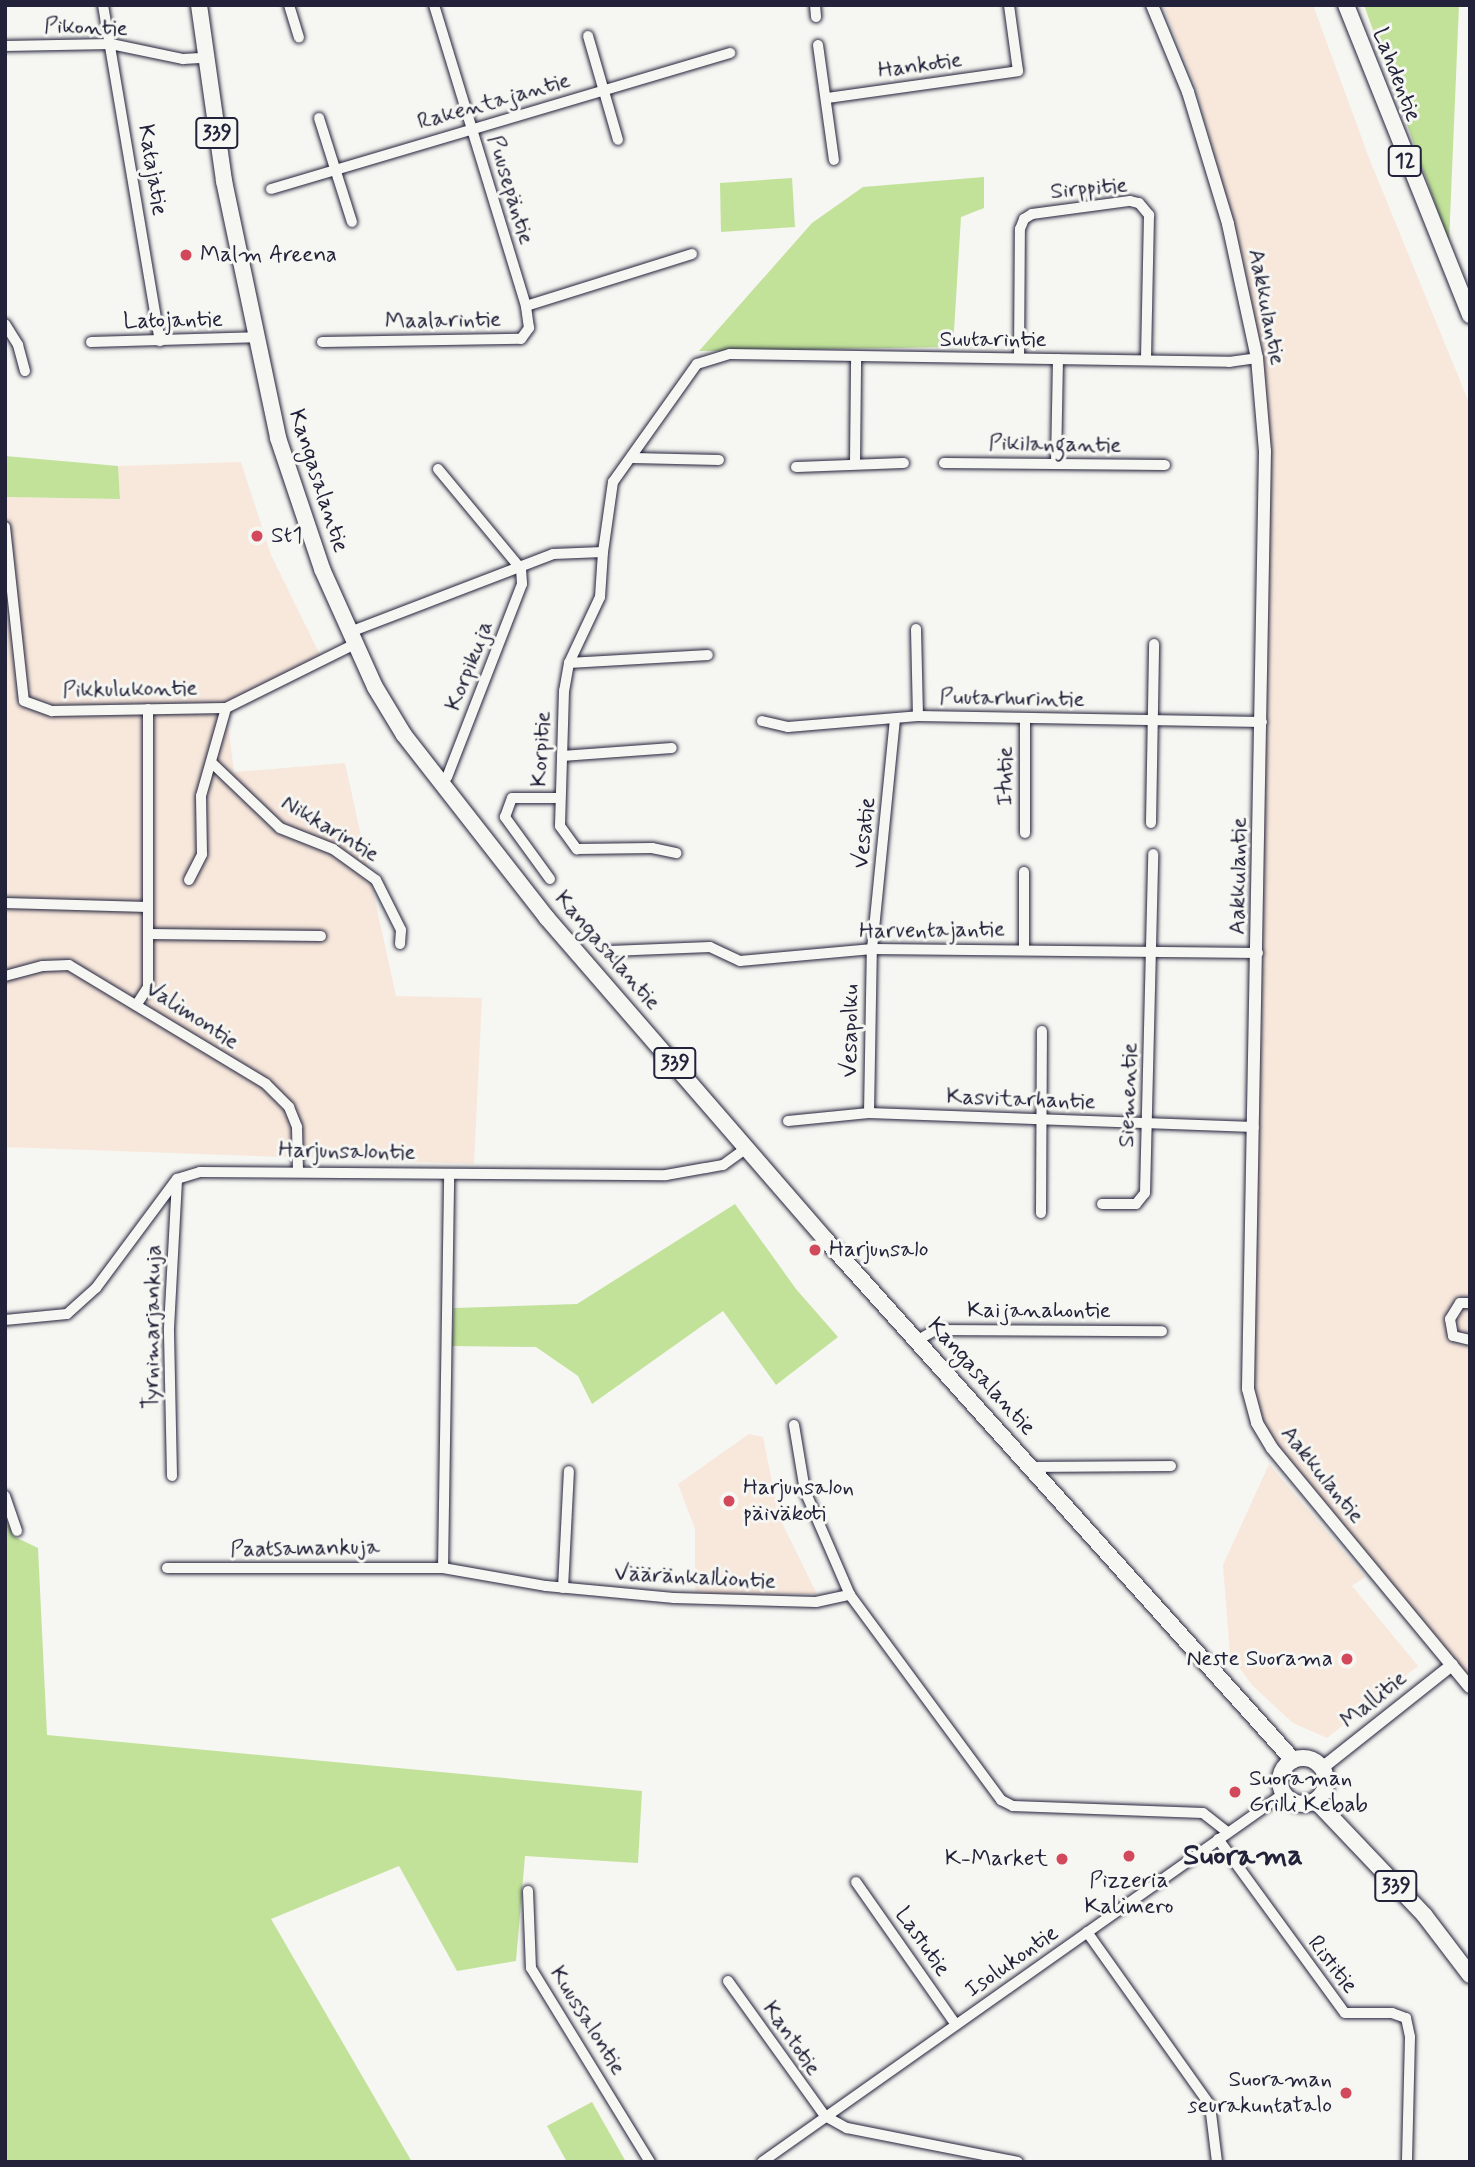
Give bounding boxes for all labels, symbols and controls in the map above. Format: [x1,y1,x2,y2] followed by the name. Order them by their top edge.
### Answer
[44,13,128,43] street label: Pikontie
[1366,24,1426,126] street label: Lahdentie
[876,46,964,86] street label: Hankotie
[414,67,574,137] street label: Rakentajantie
[194,116,240,150] road number: 339
[131,122,173,218] street label: Katajatie
[480,132,540,248] street label: Puusepäntie
[1388,144,1422,178] road number: 12
[1049,172,1129,206] street label: Sirppitie
[200,241,339,269] place label: Malm Areena
[178,247,194,263] marker: Malm Areena
[1241,247,1291,367] street label: Aakkulantie
[123,306,223,336] street label: Latojantie
[385,306,501,336] street label: Maalarintie
[939,326,1047,354] street label: Suutarintie
[282,406,354,556] street label: Kangasalantie
[988,430,1122,460] street label: Pikilangantie
[271,522,303,550] place label: St1
[249,528,265,544] marker: St1
[440,617,500,715] street label: Korpikuja
[62,675,198,705] street label: Pikkulukontie
[939,684,1085,714] street label: Puutarhurintie
[526,710,558,788] street label: Korpitie
[992,746,1020,806] street label: Itutie
[276,789,384,869] street label: Nikkarintie
[848,796,882,870] street label: Vesatie
[1224,817,1254,935] street label: Aakkulantie
[548,886,666,1016] street label: Kangasalantie
[859,916,1005,946] street label: Harventajantie
[140,976,244,1056] street label: Valimontie
[836,984,866,1078] street label: Vesapolku
[1113,1042,1145,1148] street label: Siementie
[652,1046,698,1080] road number: 339
[946,1084,1096,1116] street label: Kasvitarhantie
[278,1137,416,1167] street label: Harjunsalontie
[829,1236,929,1264] place label: Harjunsalo
[807,1242,823,1258] marker: Harjunsalo
[138,1244,168,1410] street label: Tyrnimarjankuja
[967,1297,1111,1325] street label: Kaijanahontie
[921,1312,1041,1442] street label: Kangasalantie
[1274,1421,1370,1529] street label: Aakkulantie
[743,1474,854,1528] place label: Harjunsalon päiväkoti
[721,1493,737,1509] marker: Harjunsalon päiväkoti
[230,1534,380,1564] street label: Paatsamankuja
[613,1560,777,1596] street label: Vääränkalliontie
[1182,1645,1333,1673] place label: Neste Suorama
[1339,1651,1355,1667] marker: Neste Suorama
[1335,1665,1413,1735] street label: Mallitie
[1249,1765,1368,1819] place label: Suoraman Grilli Kebab
[1227,1784,1243,1800] marker: Suoraman Grilli Kebab
[1183,1838,1303,1874] district label: Suorama
[945,1845,1048,1873] place label: K-Market
[1121,1848,1137,1864] marker: Pizzeria Kalimero
[1054,1851,1070,1867] marker: K-Market
[1084,1867,1174,1921] place label: Pizzeria Kalimero
[1373,1868,1419,1904] road number: 339
[888,1902,956,1982] street label: Lastutie
[960,1920,1064,2004] street label: Isolukontie
[1301,1931,1363,1999] street label: Ristitie
[543,1962,631,2080] street label: Kuussalontie
[755,1997,827,2081] street label: Kantotie
[1187,2066,1332,2120] place label: Suoraman seurakuntatalo
[1338,2085,1354,2101] marker: Suoraman seurakuntatalo

